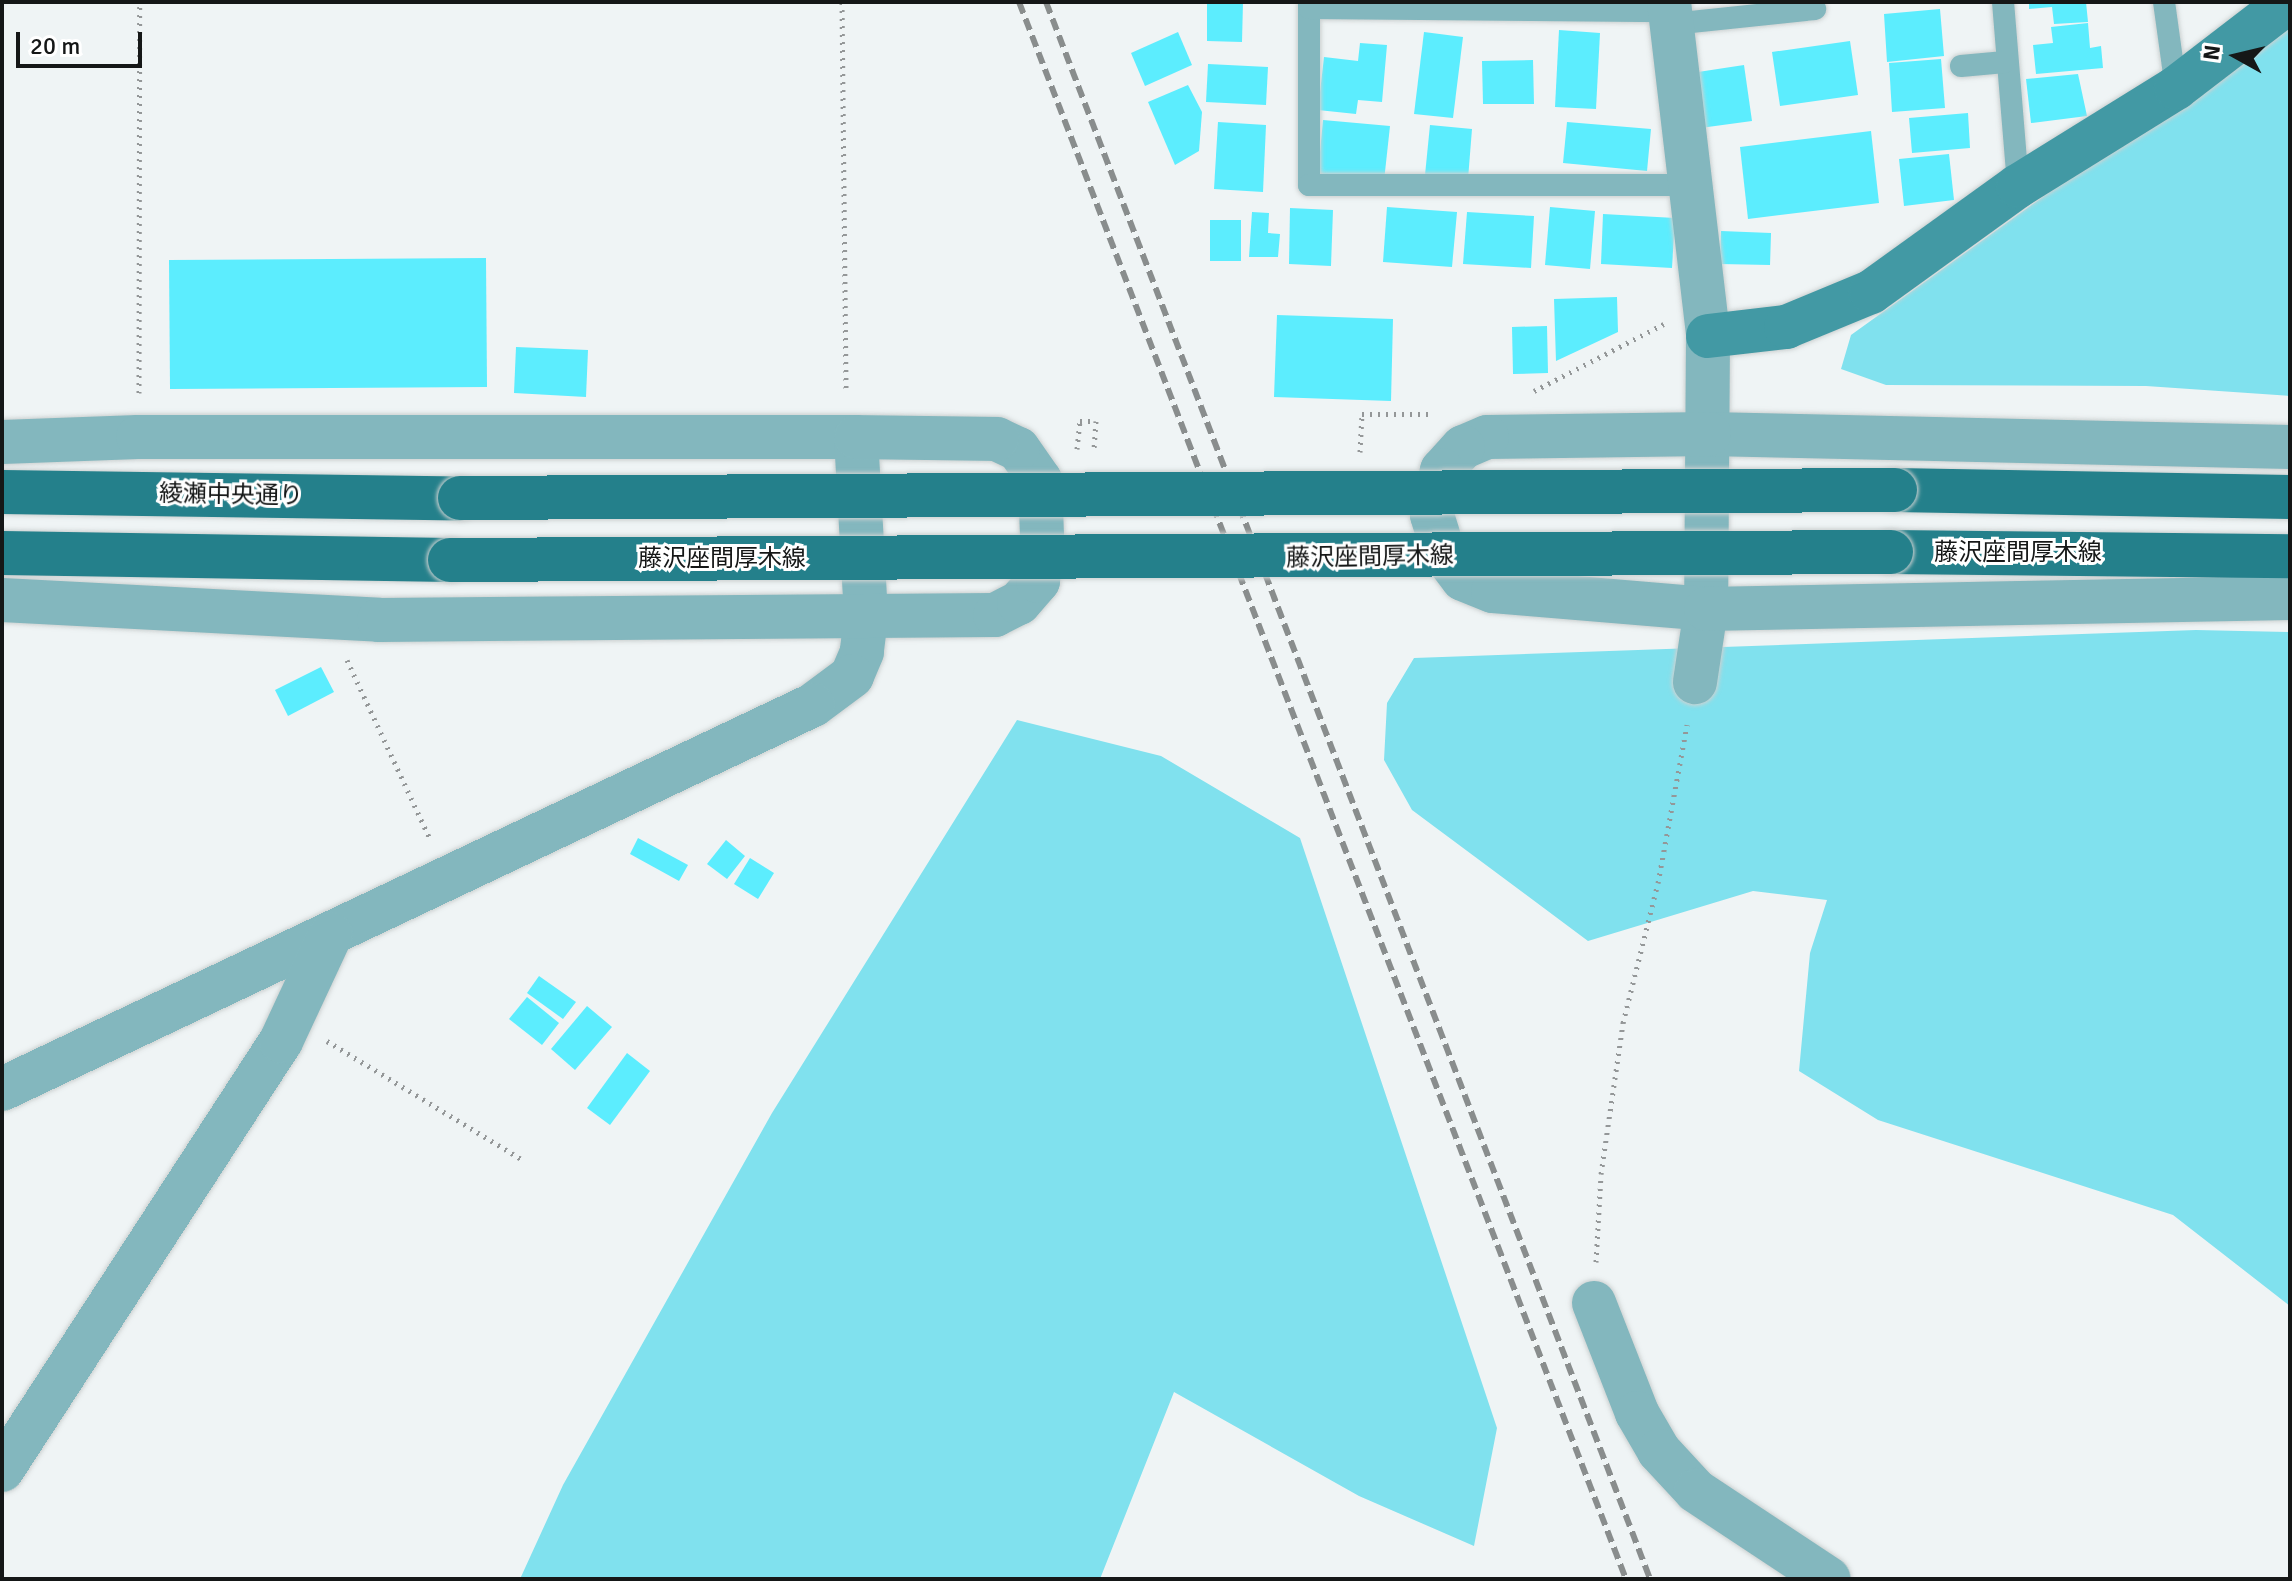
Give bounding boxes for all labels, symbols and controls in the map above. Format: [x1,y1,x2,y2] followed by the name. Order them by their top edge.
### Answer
[20,16,146,66] scale bar
[2196,16,2276,96] north arrow
[30,31,80,61] text: 20 m
[2197,43,2226,62] text: N
[159,479,303,511] street label: 綾瀬中央通り
[1934,539,2102,567] street label: 藤沢座間厚木線
[1286,541,1454,573] street label: 藤沢座間厚木線
[638,545,806,573] street label: 藤沢座間厚木線

